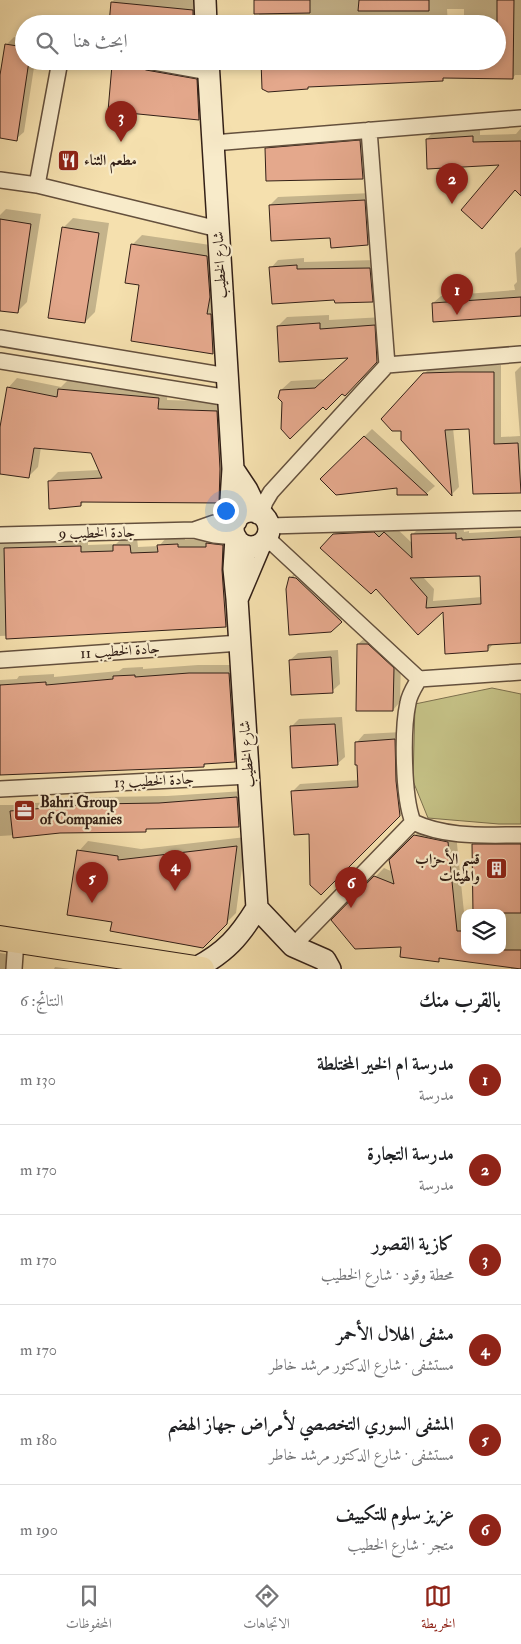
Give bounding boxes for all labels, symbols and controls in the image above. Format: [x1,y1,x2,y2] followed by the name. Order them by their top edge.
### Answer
[15,15,506,70] search box
[33,29,61,57] icon: search
[73,29,128,53] text: ابحث هنا
[105,101,137,142] pin: 3
[56,148,80,172] restaurant icon: مطعم الثناء
[84,151,137,174] place label: مطعم الثناء
[436,163,468,204] pin: 2
[209,231,234,299] street label: شارع الخطيب
[441,274,473,315] pin: 1
[213,498,239,524] your location
[57,523,136,543] street label: جادة الخطيب 9
[80,639,160,663] street label: جادة الخطيب 11
[235,720,262,788] street label: شارع الخطيب
[113,769,195,793] street label: جادة الخطيب 13
[40,793,122,830] place label: Bahri Group of Companies
[12,799,36,823] office icon: Bahri Group of Companies
[415,848,480,886] place label: قسم الأحزاب والهيئات
[159,850,191,891] pin: 4
[484,856,508,880] building icon: قسم الأحزاب والهيئات
[76,862,108,903] pin: 5
[335,867,367,908] pin: 6
[461,909,506,954] map controls
[461,909,506,954] button: layers
[419,987,501,1014] text: بالقرب منك
[20,991,64,1011] text: النتائج: 6
[317,1052,454,1076] text: مدرسة ام الخير المختلطة
[20,1070,56,1090] text: 130 m
[482,1070,488,1090] text: 1
[419,1085,454,1105] text: مدرسة
[367,1142,454,1166] text: مدرسة التجارة
[20,1160,57,1180] text: 170 m
[481,1160,489,1180] text: 2
[419,1175,454,1195] text: مدرسة
[372,1232,454,1256] text: كازية القصور
[20,1250,57,1270] text: 170 m
[482,1250,488,1270] text: 3
[321,1265,454,1285] text: محطة وقود · شارع الخطيب
[336,1322,454,1346] text: مشفى الهلال الأحمر
[20,1340,57,1360] text: 170 m
[481,1340,489,1360] text: 4
[269,1355,454,1375] text: مستشفى · شارع الدكتور مرشد خاطر
[167,1412,454,1436] text: المشفى السوري التخصصي لأمراض جهاز الهضم
[20,1430,57,1450] text: 180 m
[481,1430,489,1450] text: 5
[269,1445,454,1465] text: مستشفى · شارع الدكتور مرشد خاطر
[336,1502,454,1526] text: عزيز سلوم للتكييف
[20,1520,58,1540] text: 190 m
[481,1520,489,1540] text: 6
[347,1535,454,1555] text: متجر · شارع الخطيب
[66,1582,112,1637] tab: المحفوظات
[243,1582,290,1637] tab: الاتجاهات
[421,1582,455,1637] tab: الخريطة

